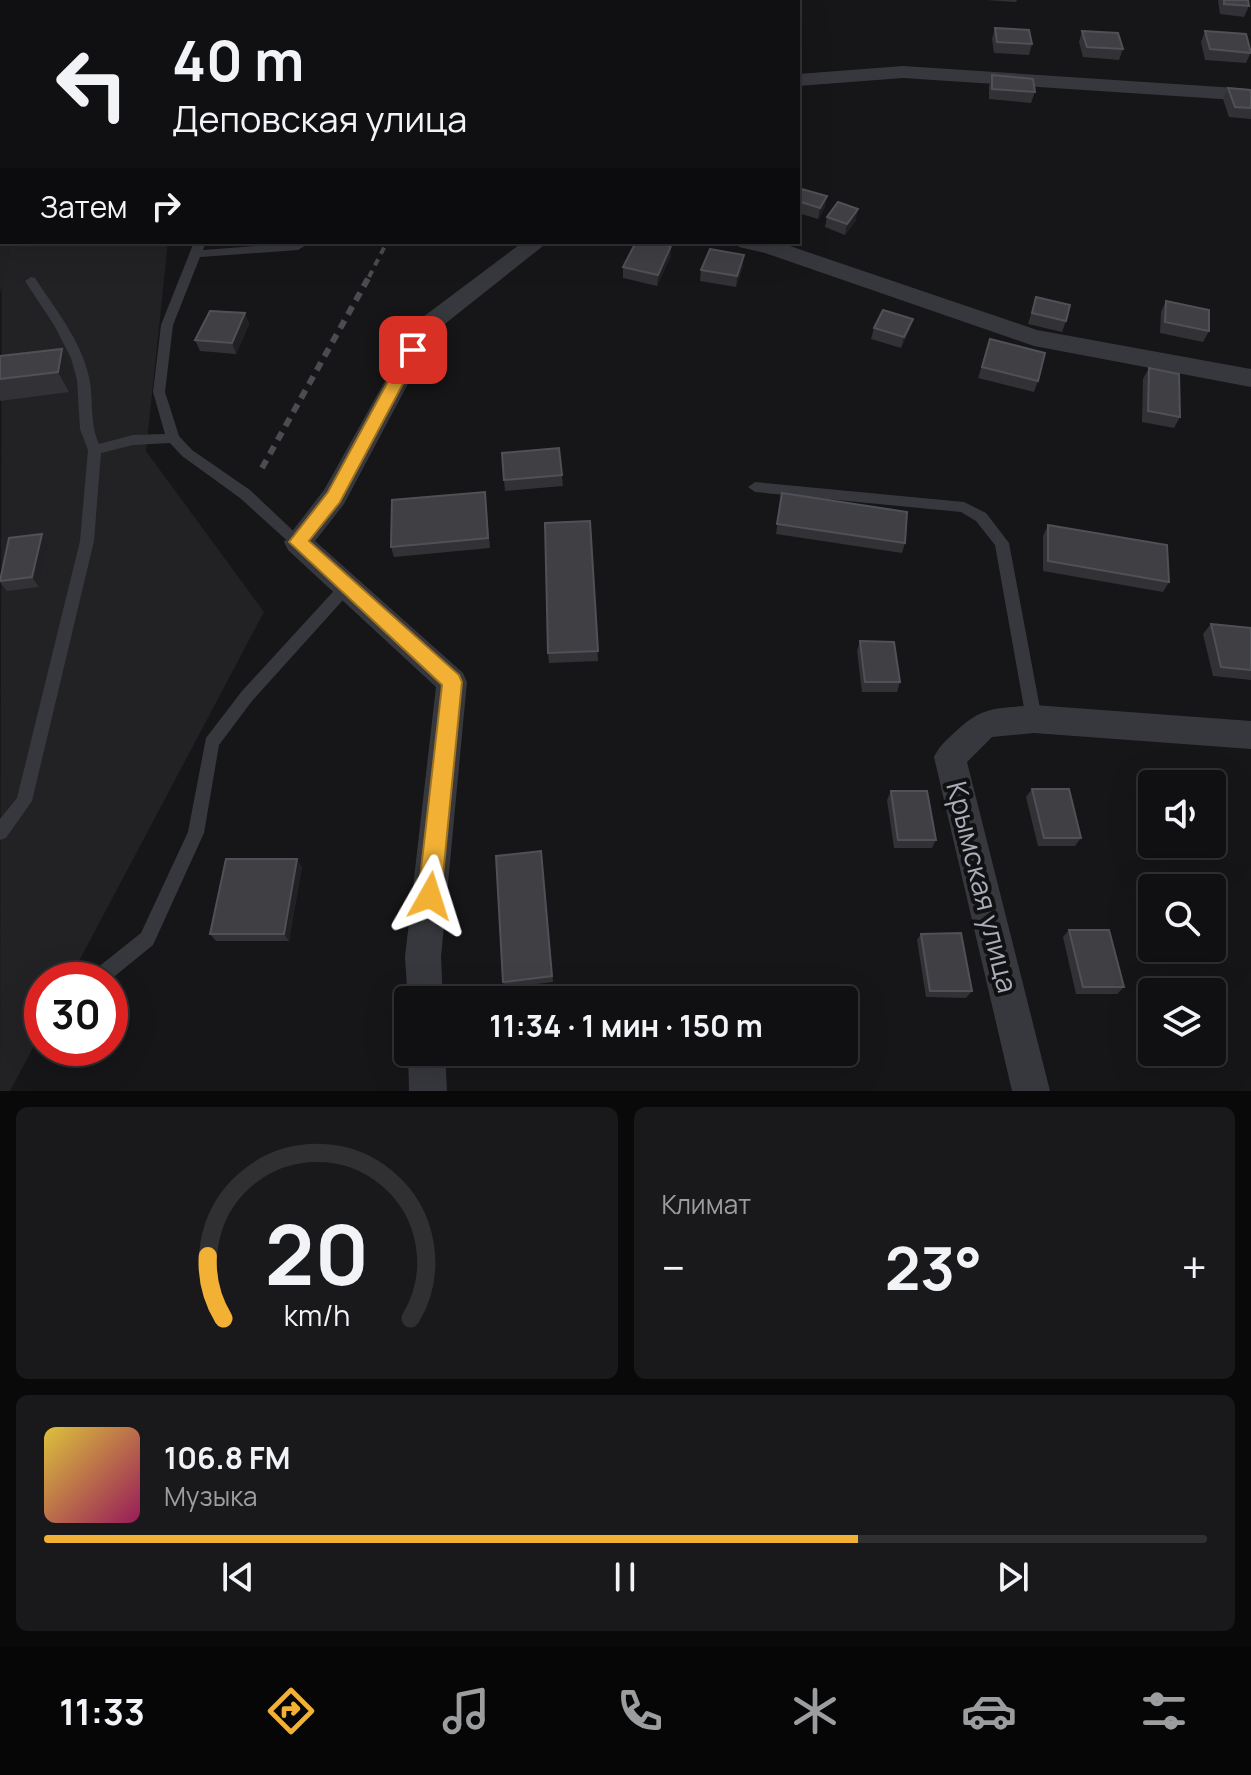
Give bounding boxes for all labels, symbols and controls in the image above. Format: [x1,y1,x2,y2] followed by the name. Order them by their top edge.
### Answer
[172,21,304,98] text: 40 m
[40,32,144,136] icon: left
[172,94,467,143] text: Деповская улица
[144,184,188,228] icon: right
[40,186,128,227] text: Затем
[379,316,447,384] pin
[391,328,435,372] icon: arrive
[1138,770,1226,1066] map controls
[1138,770,1226,858] button: sound
[938,777,1028,996] street label: Крымская улица
[388,854,472,938] position arrow
[1138,874,1226,962] button: search
[24,962,128,1066] speed limit sign: 30
[1138,978,1226,1066] button: layers
[489,1005,763,1046] text: 11:34 · 1 мин · 150 m
[662,1186,751,1222] text: Климат
[265,1196,369,1310] text: 20
[885,1226,982,1308] text: 23°
[662,1237,685,1297] text: −
[1182,1237,1207,1297] text: +
[284,1296,350,1335] text: km/h
[164,1437,290,1478] text: 106.8 FM
[164,1478,258,1514] text: Музыка
[216,1555,260,1599] icon: previous
[603,1555,647,1599] icon: pause
[991,1555,1035,1599] icon: next
[263,1683,319,1739] icon: directions
[438,1683,494,1739] icon: music
[612,1683,668,1739] icon: phone
[787,1683,843,1739] icon: climate
[961,1683,1017,1739] icon: car
[1136,1683,1192,1739] icon: filters
[59,1687,145,1736] text: 11:33

